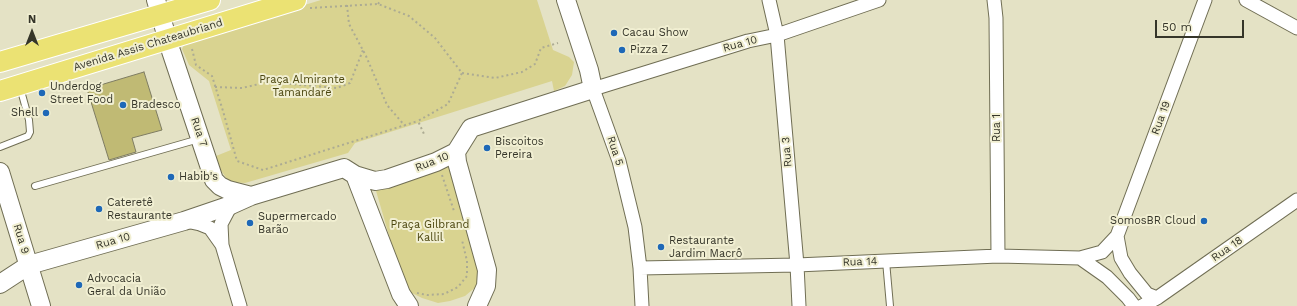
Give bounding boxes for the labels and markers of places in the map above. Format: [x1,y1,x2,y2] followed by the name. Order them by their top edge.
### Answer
[622,26,688,40] place label: Cacau Show
[609,28,619,38] marker: Cacau Show
[630,43,668,57] place label: Pizza Z
[617,45,627,55] marker: Pizza Z
[50,80,113,106] place label: Underdog Street Food
[37,88,47,98] marker: Underdog Street Food
[131,98,181,112] place label: Bradesco
[118,100,128,110] marker: Bradesco
[11,106,38,120] place label: Shell
[41,108,51,118] marker: Shell
[495,135,544,161] place label: Biscoitos Pereira
[482,143,492,153] marker: Biscoitos Pereira
[179,170,218,184] place label: Habib's
[166,172,176,182] marker: Habib's
[107,196,172,222] place label: Cateretê Restaurante
[94,204,104,214] marker: Cateretê Restaurante
[258,210,337,236] place label: Supermercado Barão
[1110,214,1196,228] place label: SomosBR Cloud
[1199,216,1209,226] marker: SomosBR Cloud
[245,218,255,228] marker: Supermercado Barão
[669,234,742,260] place label: Restaurante Jardim Macrô
[656,242,666,252] marker: Restaurante Jardim Macrô
[87,272,166,298] place label: Advocacia Geral da União
[74,280,84,290] marker: Advocacia Geral da União

